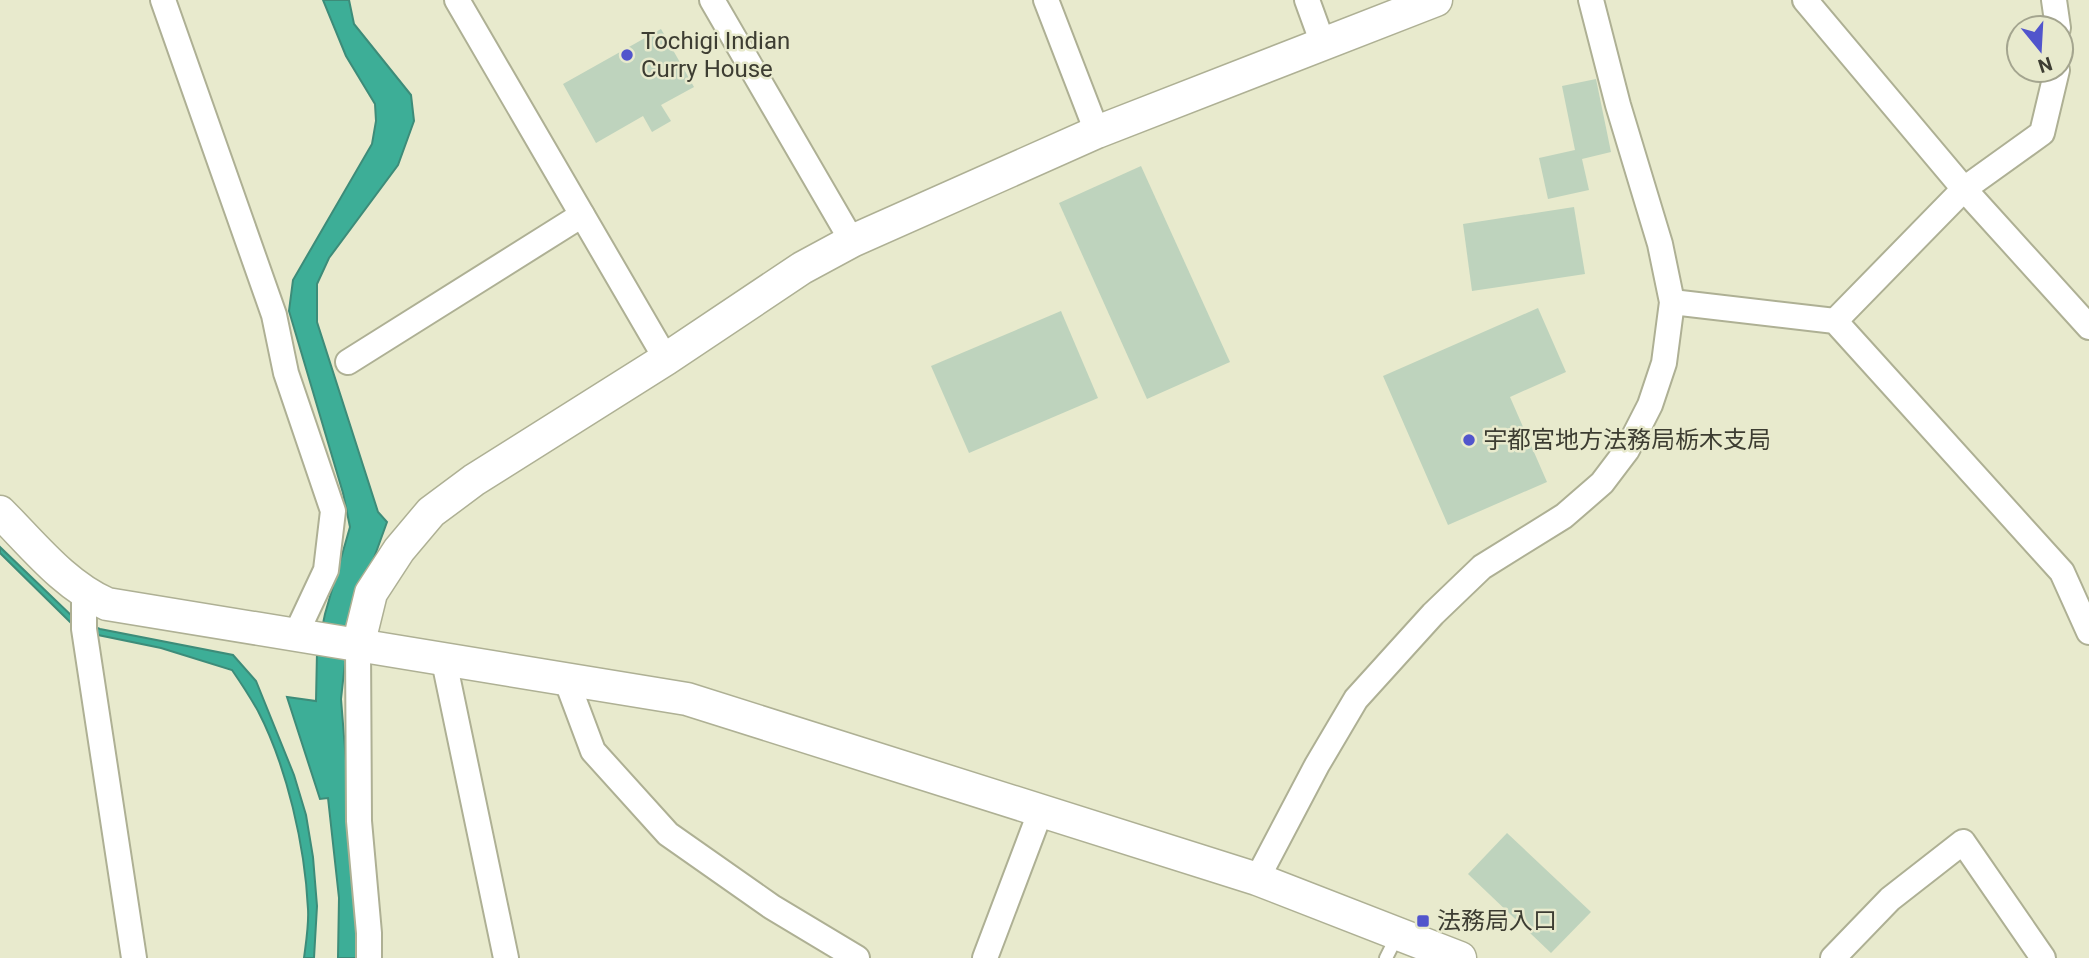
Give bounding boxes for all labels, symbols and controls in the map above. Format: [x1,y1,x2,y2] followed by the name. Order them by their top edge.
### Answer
[2005,14,2075,84] north arrow
[641,27,790,83] place label: Tochigi Indian Curry House
[619,47,635,63] marker: Tochigi Indian Curry House
[2035,52,2055,78] text: N
[1483,426,1771,454] place label: 宇都宮地方法務局栃木支局
[1461,432,1477,448] marker: 宇都宮地方法務局栃木支局
[1437,907,1557,935] place label: 法務局入口
[1415,913,1431,929] marker: 法務局入口

